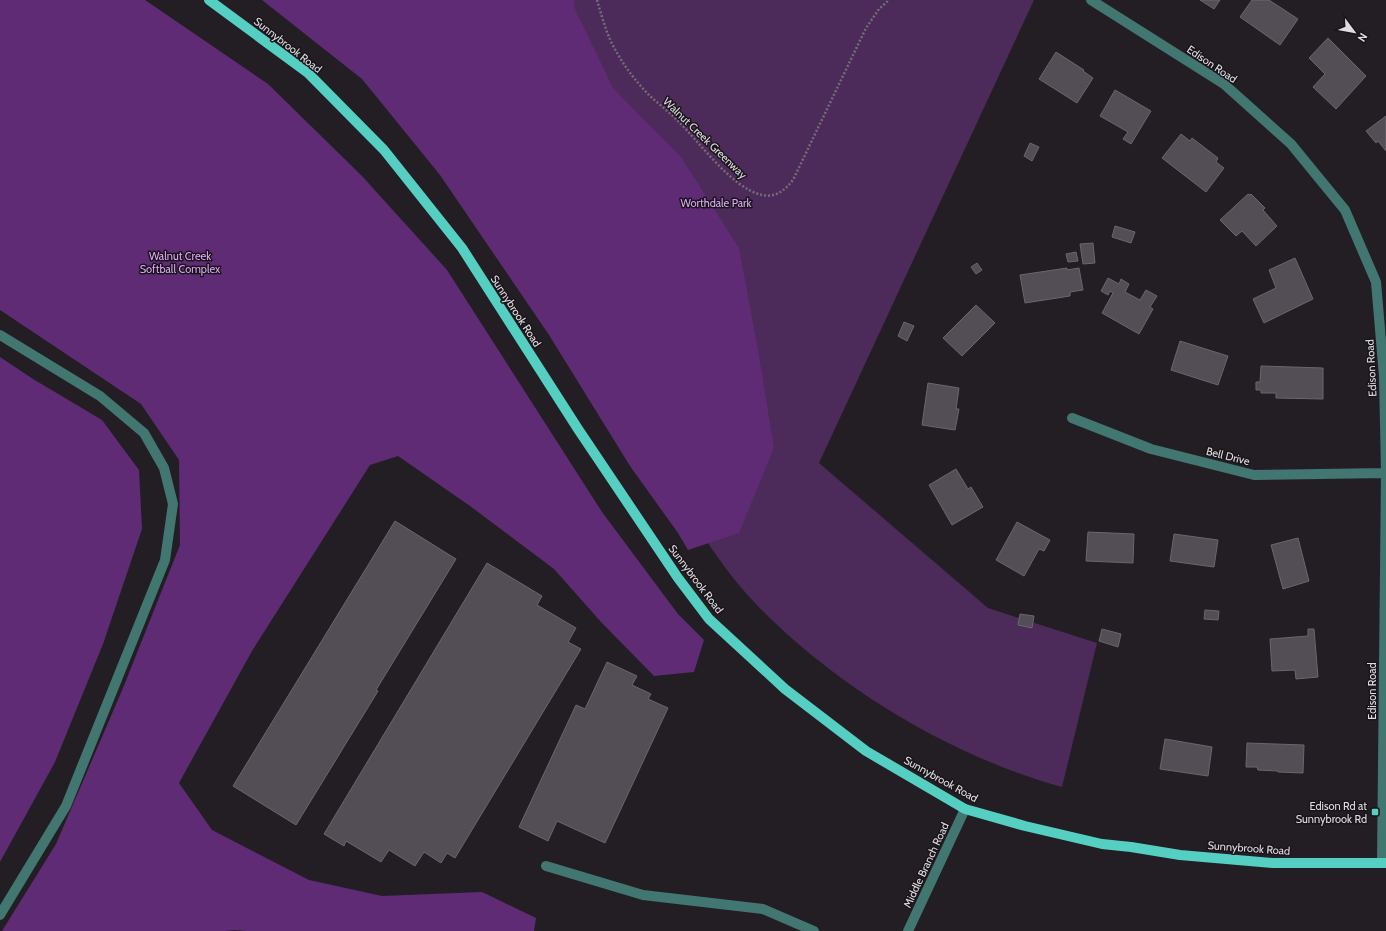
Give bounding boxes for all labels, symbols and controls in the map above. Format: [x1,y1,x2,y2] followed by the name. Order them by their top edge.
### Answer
[1334,12,1374,52] north arrow
[251,14,325,76] street label: Sunnybrook Road
[1354,30,1370,44] text: N
[1184,42,1240,86] street label: Edison Road
[660,94,750,182] street label: Walnut Creek Greenway
[680,196,752,210] park label: Worthdale Park
[140,249,221,276] park label: Walnut Creek Softball Complex
[488,273,544,349] street label: Sunnybrook Road
[1363,339,1379,397] street label: Edison Road
[1205,444,1252,468] street label: Bell Drive
[666,542,726,616] street label: Sunnybrook Road
[1365,662,1379,720] street label: Edison Road
[901,753,981,805] street label: Sunnybrook Road
[1296,799,1367,826] place label: Edison Rd at Sunnybrook Rd
[1370,807,1380,817] marker: Edison Rd at Sunnybrook Rd
[900,820,952,910] street label: Middle Branch Road
[1207,838,1291,858] street label: Sunnybrook Road

